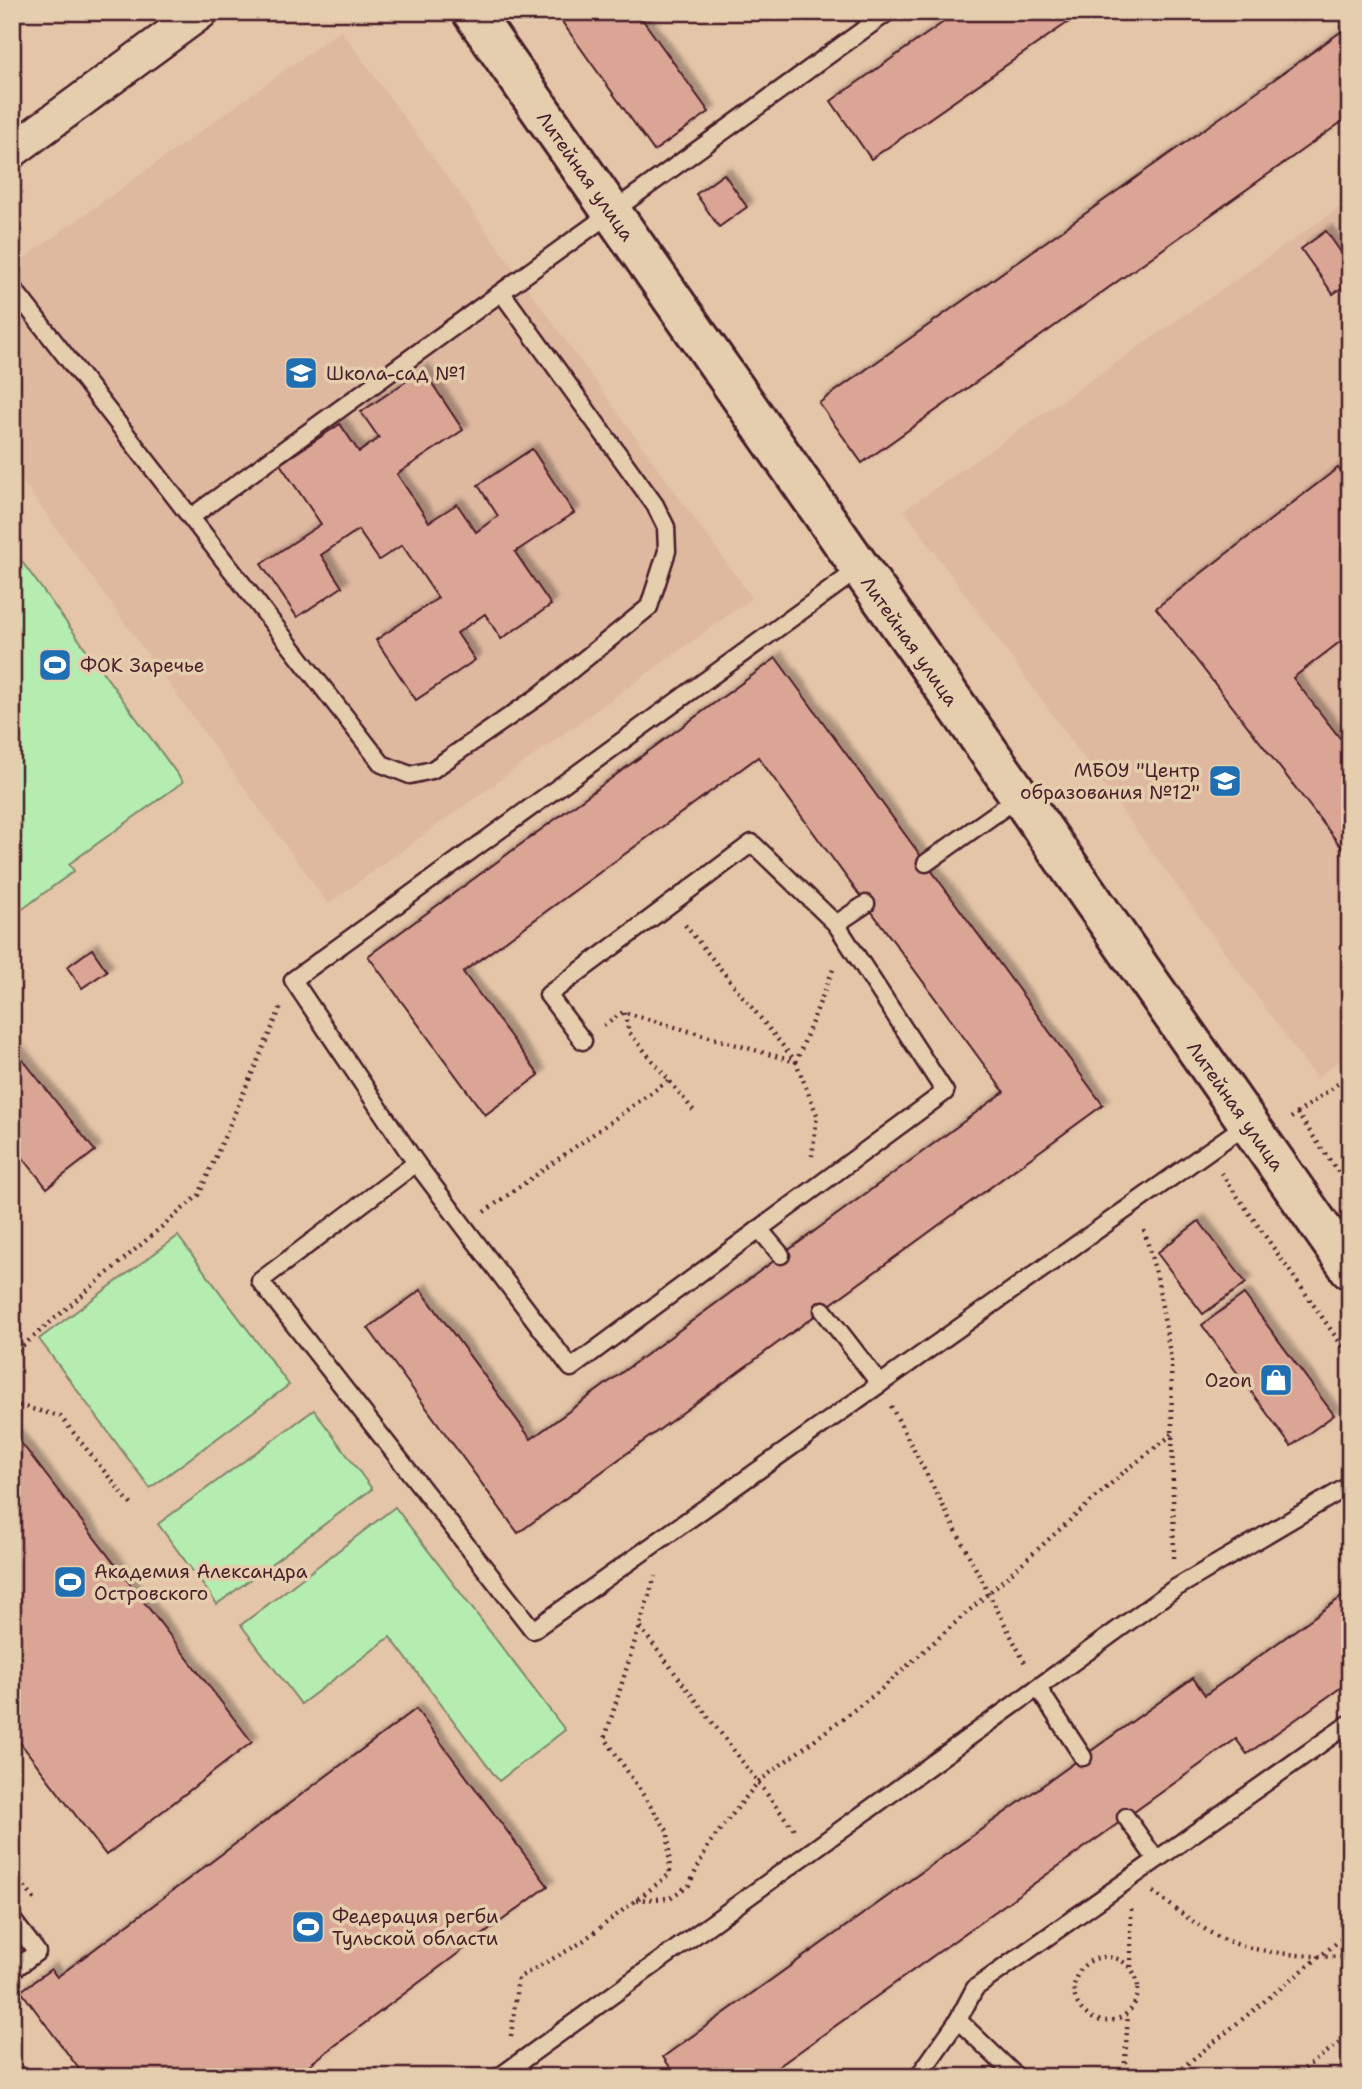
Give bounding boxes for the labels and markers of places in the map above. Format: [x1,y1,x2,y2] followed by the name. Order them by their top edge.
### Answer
[282,354,320,392] school or university icon: Школа-сад №1
[326,361,466,386] place label: Школа-сад №1
[36,646,74,684] sports icon: ФОК Заречье
[80,653,205,678] place label: ФОК Заречье
[1020,758,1200,805] place label: МБОУ "Центр образования №12"
[1206,762,1244,800] school or university icon: МБОУ "Центр образования №12"
[1257,1361,1295,1399] shop icon: Ozon
[1205,1368,1252,1393] place label: Ozon
[94,1559,308,1606] place label: Академия Александра Островского
[51,1563,89,1601] sports icon: Академия Александра Островского
[332,1904,498,1951] place label: Федерация регби Тульской области
[289,1908,327,1946] sports icon: Федерация регби Тульской области

